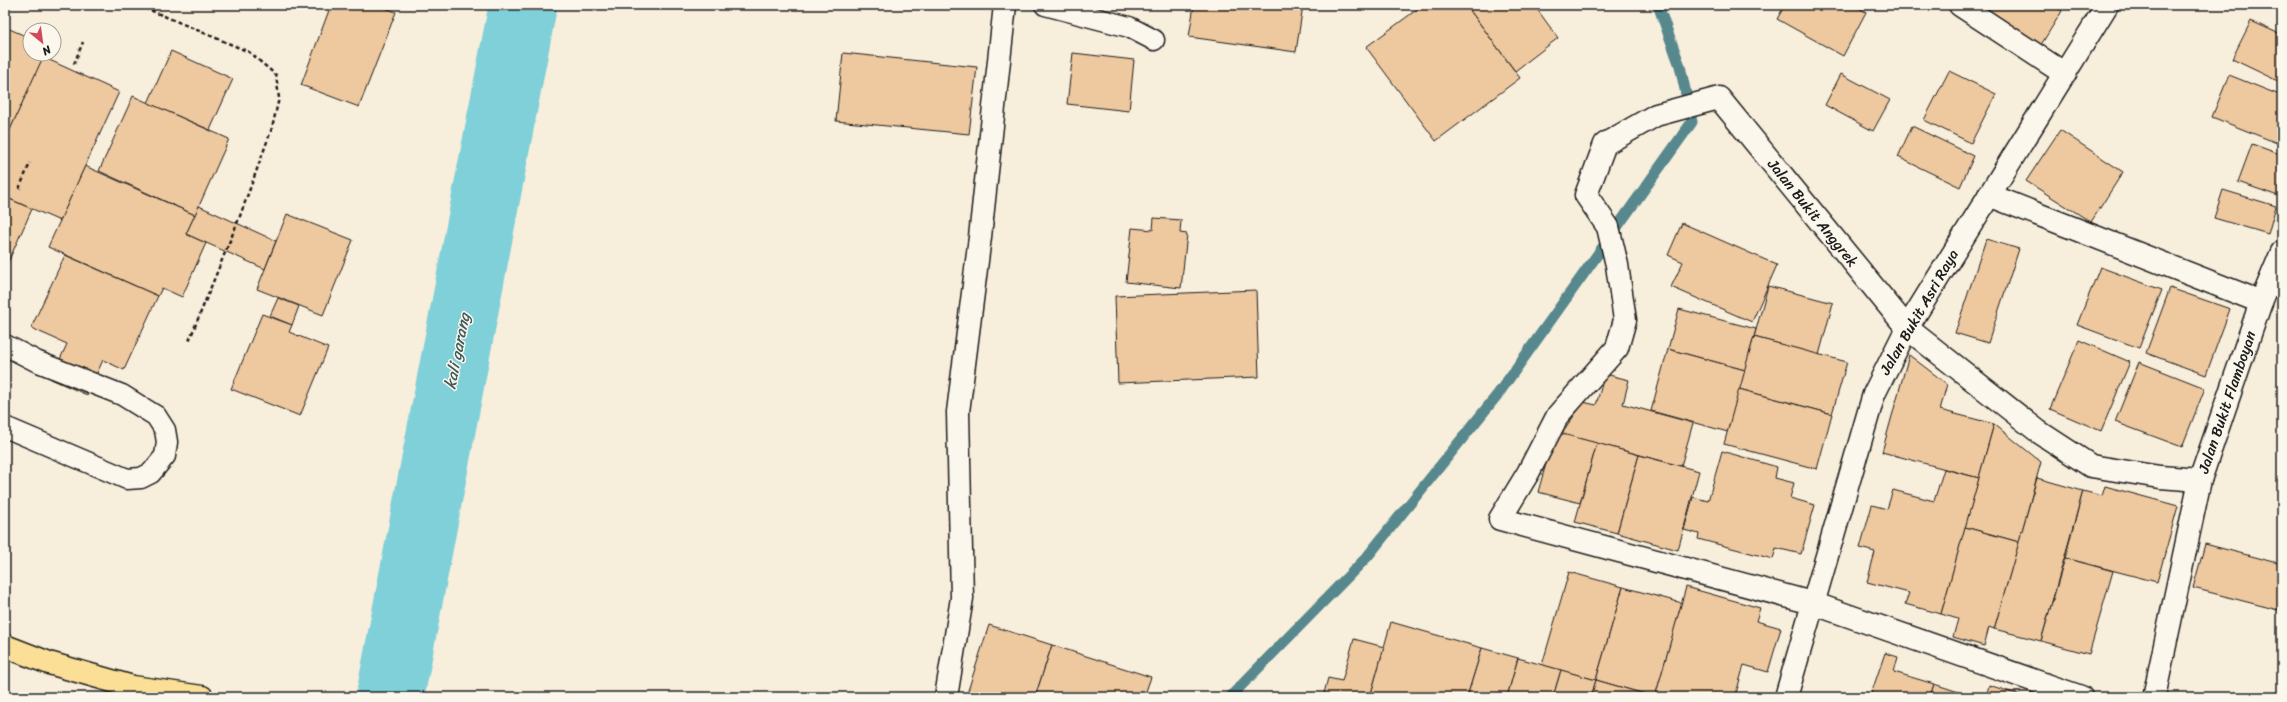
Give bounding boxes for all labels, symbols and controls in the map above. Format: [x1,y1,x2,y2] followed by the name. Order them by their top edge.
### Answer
[22,22,62,62] north arrow
[38,40,55,61] text: N
[1760,152,1865,273] street label: Jalan Bukit Anggrek
[1872,244,1966,381] street label: Jalan Bukit Asri Raya
[435,309,479,393] water label: kali garang
[2190,327,2264,478] street label: Jalan Bukit Flamboyan

